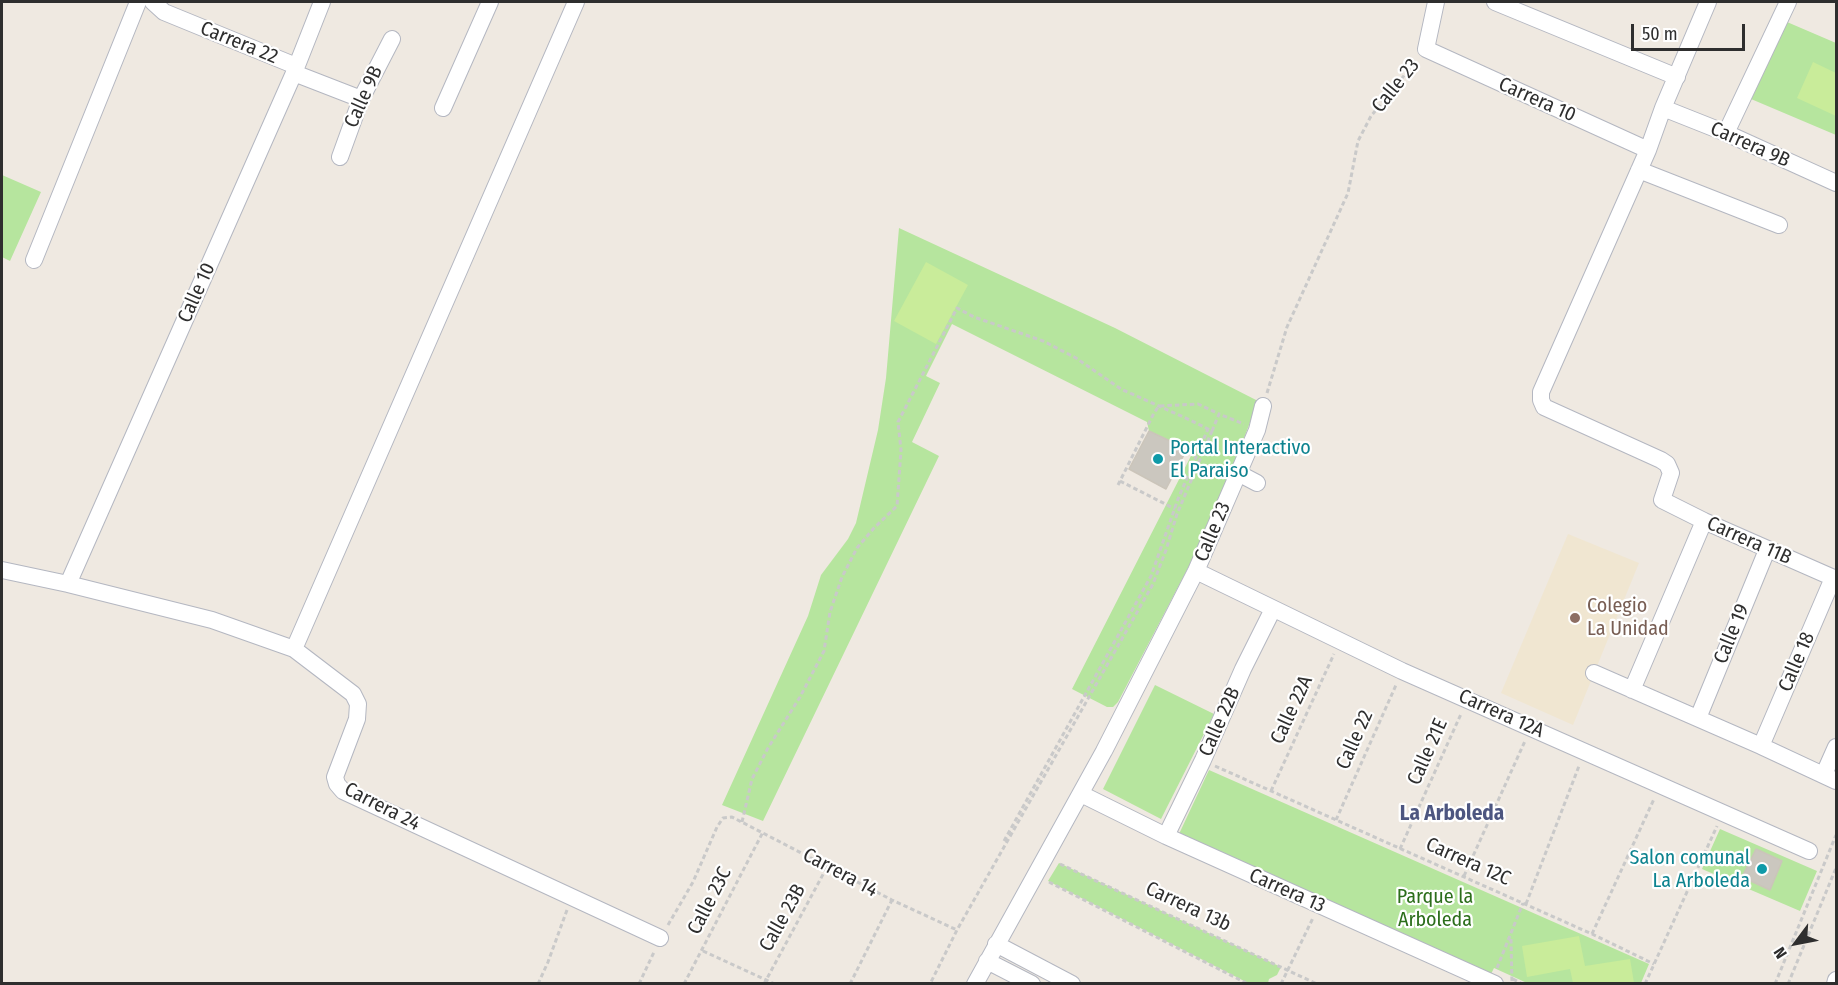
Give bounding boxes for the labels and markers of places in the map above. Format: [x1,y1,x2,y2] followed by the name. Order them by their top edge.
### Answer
[1170,436,1311,483] place label: Portal Interactivo El Paraiso
[1151,452,1165,466] marker: Portal Interactivo El Paraiso
[1587,594,1669,641] place label: Colegio La Unidad
[1568,611,1582,625] marker: Colegio La Unidad
[1630,846,1750,893] place label: Salon comunal La Arboleda
[1755,862,1769,876] marker: Salon comunal La Arboleda

